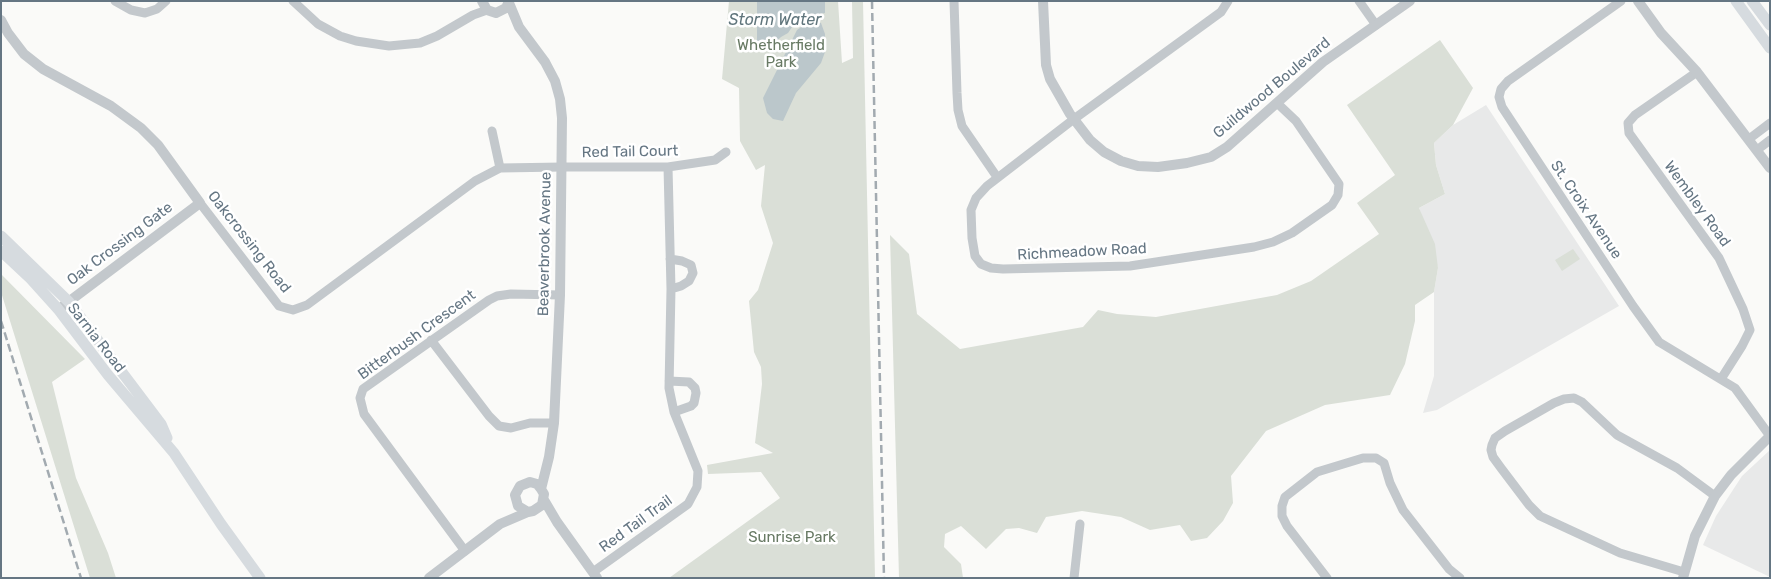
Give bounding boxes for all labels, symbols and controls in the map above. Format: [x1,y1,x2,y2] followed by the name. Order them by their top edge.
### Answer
[729,10,821,30] water label: Storm Water
[1210,34,1334,142] street label: Guildwood Boulevard
[737,37,825,72] park label: Whetherfield Park
[582,142,678,162] street label: Red Tail Court
[1546,157,1626,263] street label: St. Croix Avenue
[1660,158,1734,250] street label: Wembley Road
[535,172,555,316] street label: Beaverbrook Avenue
[204,187,294,297] street label: Oakcrossing Road
[64,198,176,290] street label: Oak Crossing Gate
[1017,240,1147,264] street label: Richmeadow Road
[355,286,479,384] street label: Bitterbush Crescent
[63,300,129,376] street label: Sarnia Road
[596,491,676,557] street label: Red Tail Trail
[748,529,836,547] park label: Sunrise Park

